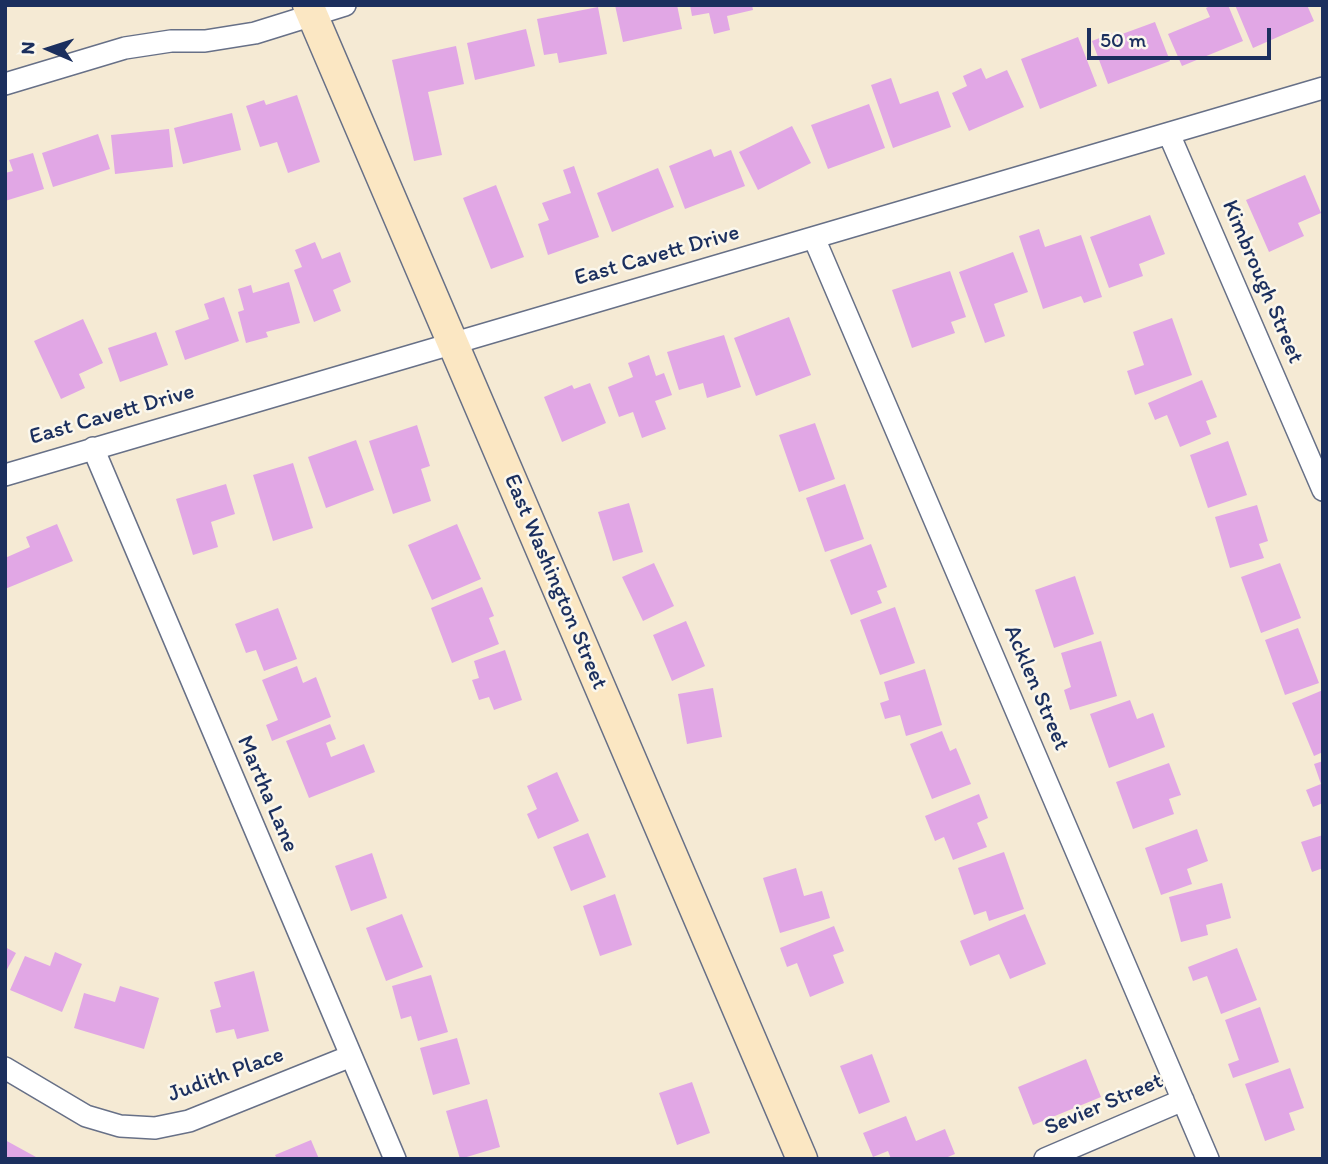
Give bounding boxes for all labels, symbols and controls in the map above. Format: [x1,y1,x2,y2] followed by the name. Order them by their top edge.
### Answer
[14,14,84,84] north arrow
[1090,14,1274,58] scale bar
[1100,27,1146,52] text: 50 m
[16,41,39,55] text: N
[1215,196,1309,368] street label: Kimbrough Street
[571,219,743,293] street label: East Cavett Drive
[26,378,198,452] street label: East Cavett Drive
[497,470,613,694] street label: East Washington Street
[997,621,1075,755] street label: Acklen Street
[230,732,304,856] street label: Martha Lane
[164,1041,288,1109] street label: Judith Place
[1041,1068,1167,1142] street label: Sevier Street

